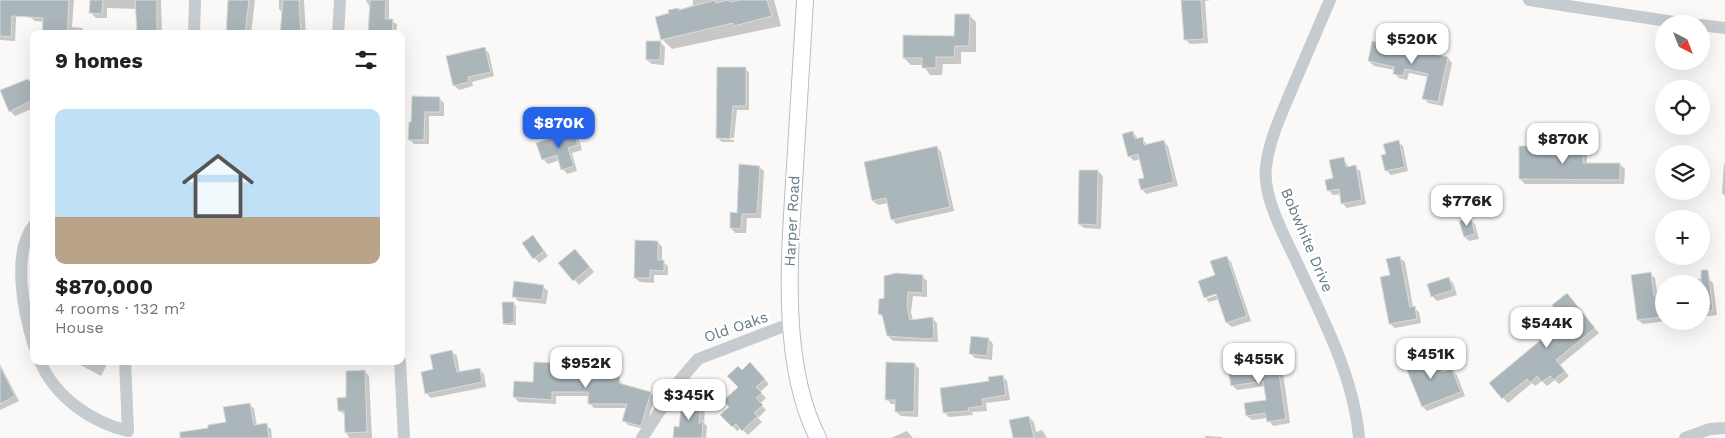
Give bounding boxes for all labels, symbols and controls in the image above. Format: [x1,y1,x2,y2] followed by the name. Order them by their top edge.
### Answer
[1655,15,1710,70] north arrow
[1655,15,1710,330] map controls
[1377,22,1447,65] pin: $520K
[1387,29,1437,48] text: $520K
[352,46,380,74] icon: filters
[55,48,143,73] text: 9 homes
[1655,80,1710,135] button: locate
[524,106,594,149] pin: $870K
[534,113,584,132] text: $870K
[1528,122,1598,165] pin: $870K
[1538,129,1588,148] text: $870K
[173,141,263,231] icon: home
[1655,145,1710,200] button: layers
[781,175,803,267] street label: Harper Road
[1432,184,1502,227] pin: $776K
[1277,185,1337,295] street label: Bobwhite Drive
[1442,191,1492,210] text: $776K
[1655,210,1710,265] button: +
[55,274,153,299] text: $870,000
[1655,275,1710,330] button: −
[55,299,185,318] text: 4 rooms · 132 m²
[1512,306,1582,349] pin: $544K
[702,308,770,346] street label: Old Oaks
[1521,313,1573,332] text: $544K
[55,318,104,337] text: House
[1396,338,1466,380] pin: $451K
[1224,342,1294,385] pin: $455K
[1407,344,1455,363] text: $451K
[551,346,621,389] pin: $952K
[1234,349,1284,368] text: $455K
[561,353,611,372] text: $952K
[654,378,724,421] pin: $345K
[664,385,714,404] text: $345K

